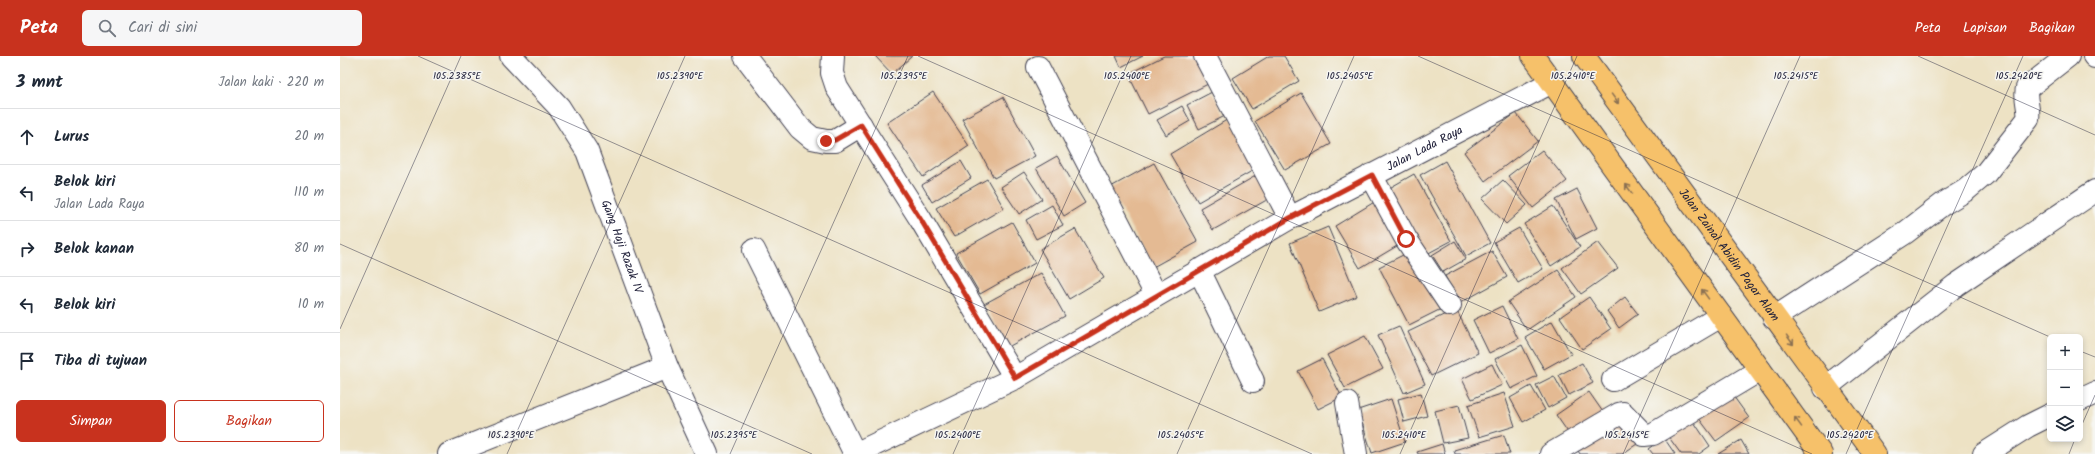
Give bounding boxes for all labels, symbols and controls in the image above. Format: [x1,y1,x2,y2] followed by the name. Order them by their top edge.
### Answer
[82,10,362,46] search box
[20,13,58,43] text: Peta
[128,16,197,40] text: Cari di sini
[96,17,118,39] icon: search
[1915,17,1941,39] text: Peta
[1963,17,2007,39] text: Lapisan
[2029,17,2075,39] text: Bagikan
[433,68,482,84] text: 105.2385°E
[657,68,704,84] text: 105.2390°E
[881,68,929,84] text: 105.2395°E
[1104,68,1151,84] text: 105.2400°E
[1327,68,1375,84] text: 105.2405°E
[1551,68,1596,84] text: 105.2410°E
[1774,68,1820,84] text: 105.2415°E
[1995,68,2044,84] text: 105.2420°E
[16,69,63,96] text: 3 mnt
[218,72,324,93] text: Jalan kaki · 220 m
[1611,94,1619,105] one-way arrow
[1383,120,1466,176] street label: Jalan Lada Raya
[54,125,89,149] text: Lurus
[16,126,38,148] icon: ahead
[294,126,324,147] text: 20 m
[817,132,835,150] route end
[54,170,115,194] text: Belok kiri
[16,182,38,204] icon: left
[294,182,324,203] text: 110 m
[1625,184,1633,195] one-way arrow
[1674,184,1785,326] street label: Jalan Zainal Abidin Pagar Alam
[54,194,144,215] text: Jalan Lada Raya
[596,197,649,297] street label: Gang Haji Razak IV
[1397,230,1415,248] route start
[54,237,134,261] text: Belok kanan
[16,238,38,260] icon: right
[294,238,324,259] text: 80 m
[1701,289,1709,300] one-way arrow
[54,293,115,317] text: Belok kiri
[16,294,38,316] icon: left
[298,294,324,315] text: 10 m
[1786,334,1794,345] one-way arrow
[2047,334,2083,442] map controls
[2047,334,2083,370] button: +
[54,349,147,373] text: Tiba di tujuan
[16,350,38,372] icon: arrive
[2047,370,2083,406] button: −
[16,400,166,442] button: Simpan
[174,400,324,442] button: Bagikan
[2047,406,2083,442] button: layers
[1794,417,1802,428] one-way arrow
[488,427,535,443] text: 105.2390°E
[711,427,759,443] text: 105.2395°E
[935,427,982,443] text: 105.2400°E
[1158,427,1206,443] text: 105.2405°E
[1382,427,1427,443] text: 105.2410°E
[1605,427,1651,443] text: 105.2415°E
[1826,427,1875,443] text: 105.2420°E

